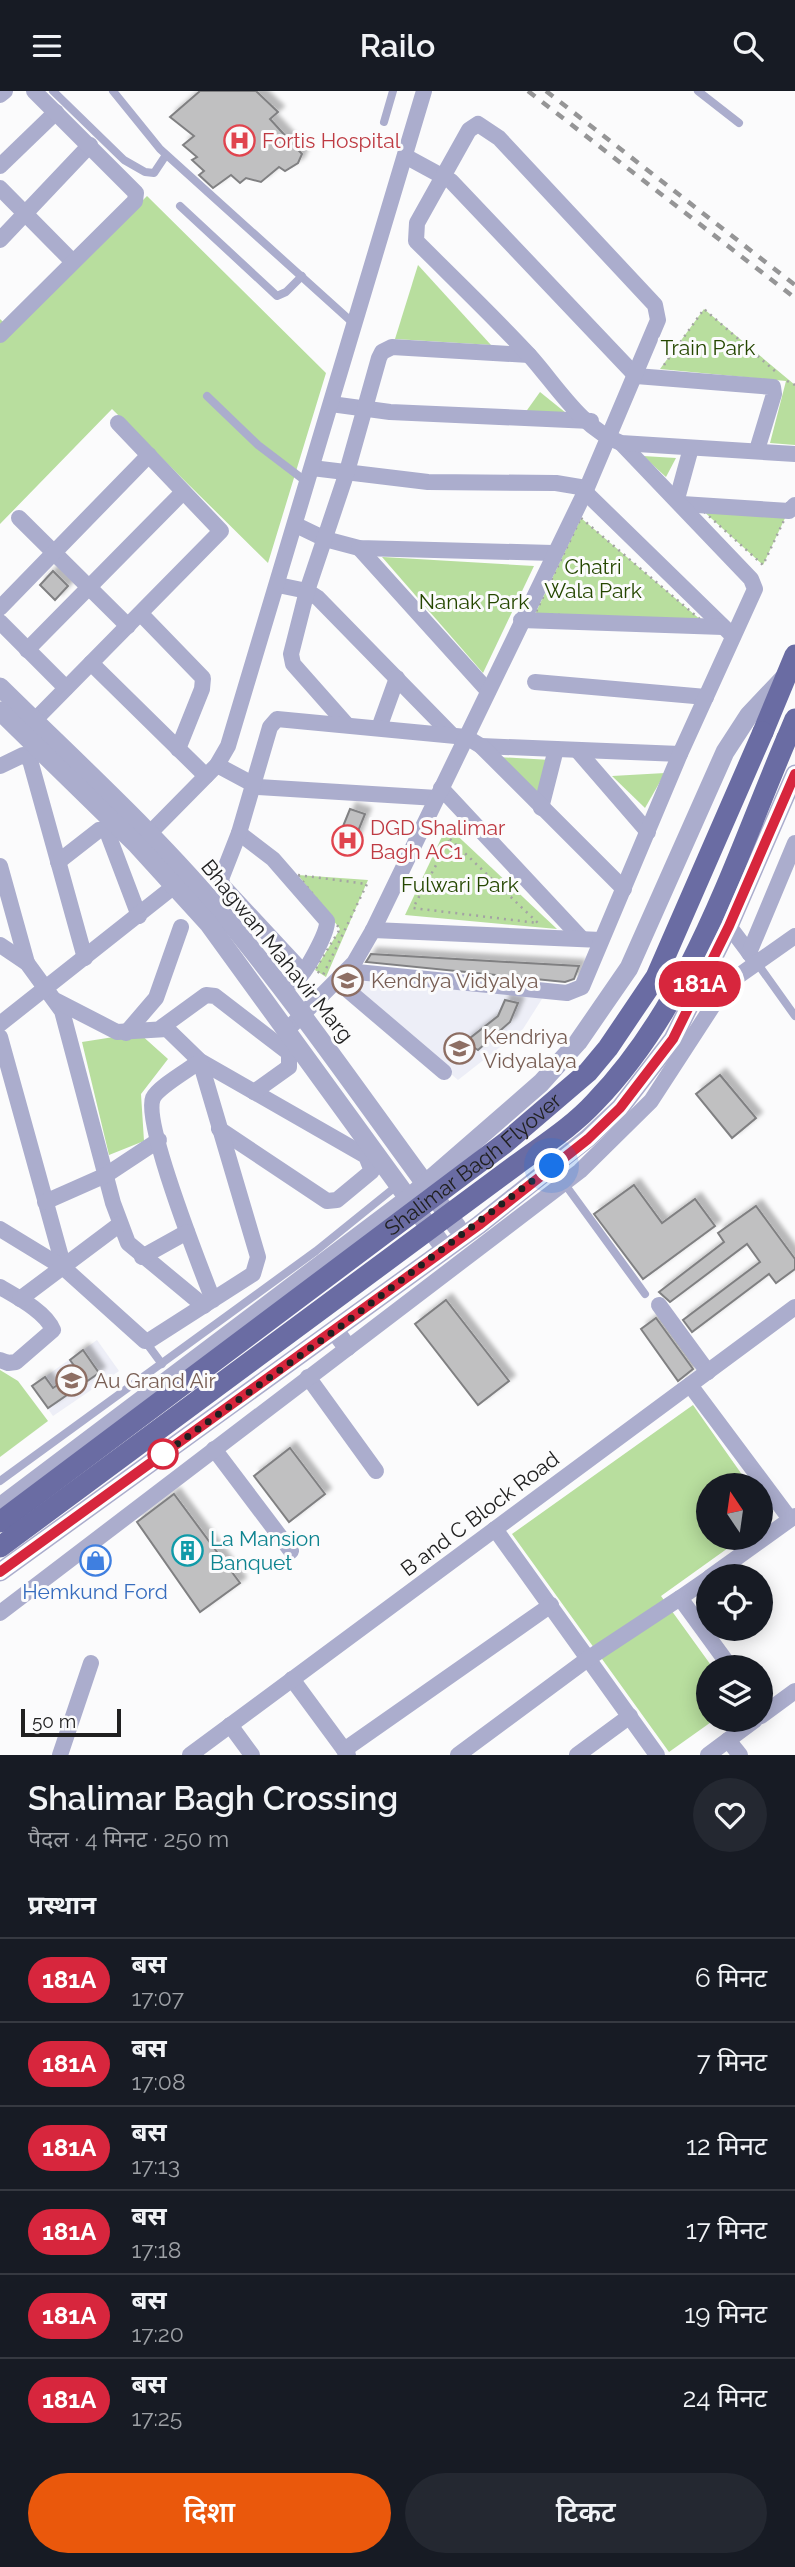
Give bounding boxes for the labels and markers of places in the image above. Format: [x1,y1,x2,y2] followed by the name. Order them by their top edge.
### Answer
[222,124,256,158] hospital icon: Fortis Hospital
[262,128,401,153] place label: Fortis Hospital
[370,815,506,864] place label: DGD Shalimar Bagh AC1
[330,823,364,857] hospital icon: DGD Shalimar Bagh AC1
[331,964,365,998] school or university icon: Kendrya Vidyalya
[371,968,538,993] place label: Kendrya Vidyalya
[483,1024,577,1073] place label: Kendriya Vidyalaya
[443,1032,477,1066] school or university icon: Kendriya Vidyalaya
[54,1364,88,1398] school or university icon: Au Grand Air
[94,1368,216,1393] place label: Au Grand Air
[148,1439,178,1469] unlabelled marker
[210,1526,321,1575] place label: La Mansion Banquet
[170,1534,204,1568] building icon: La Mansion Banquet
[78,1543,112,1577] shop icon: Hemkund Ford
[22,1579,168,1604] place label: Hemkund Ford

